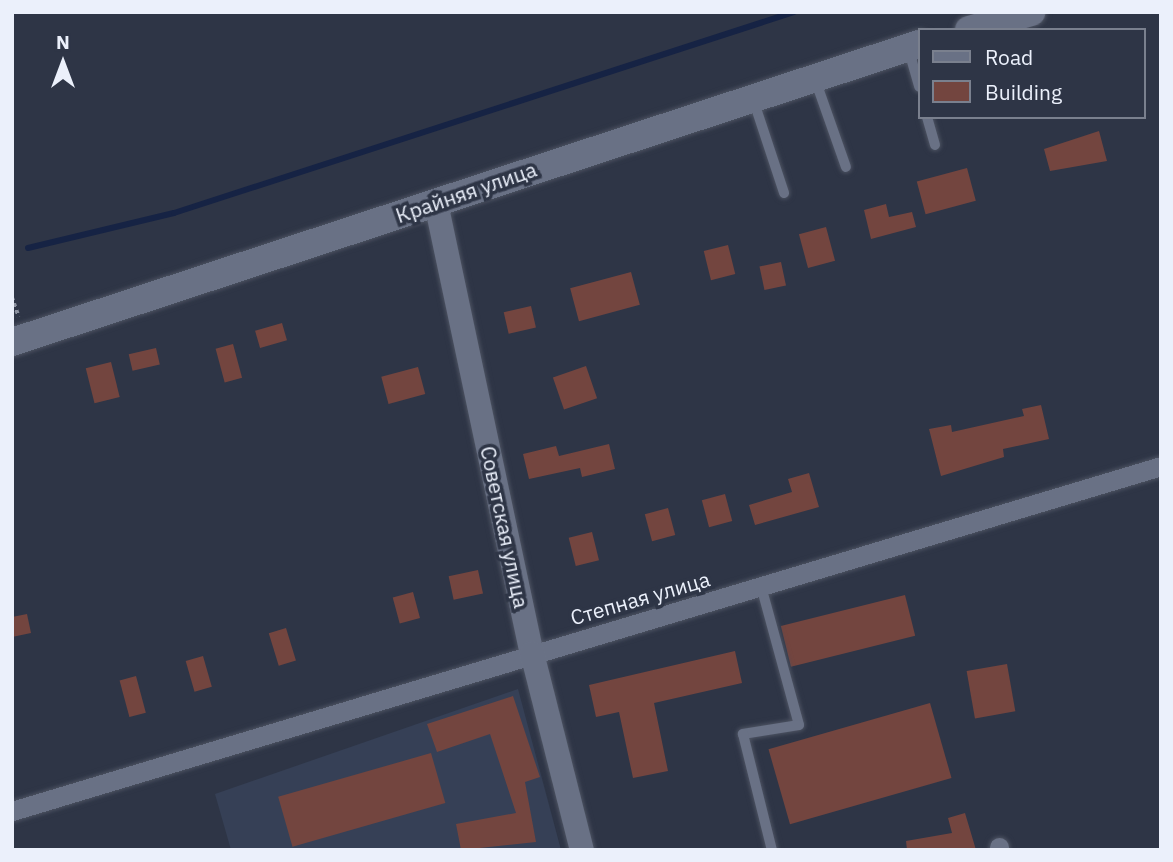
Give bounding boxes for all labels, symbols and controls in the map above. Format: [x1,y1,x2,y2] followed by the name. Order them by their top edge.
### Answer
[28,28,98,98] north arrow
[918,28,1145,119] legend
[56,30,70,54] text: N
[985,43,1033,71] text: Road
[985,78,1062,106] text: Building
[392,156,540,228] street label: Крайняя улица
[476,444,534,610] street label: Советская улица
[567,566,713,630] street label: Степная улица

